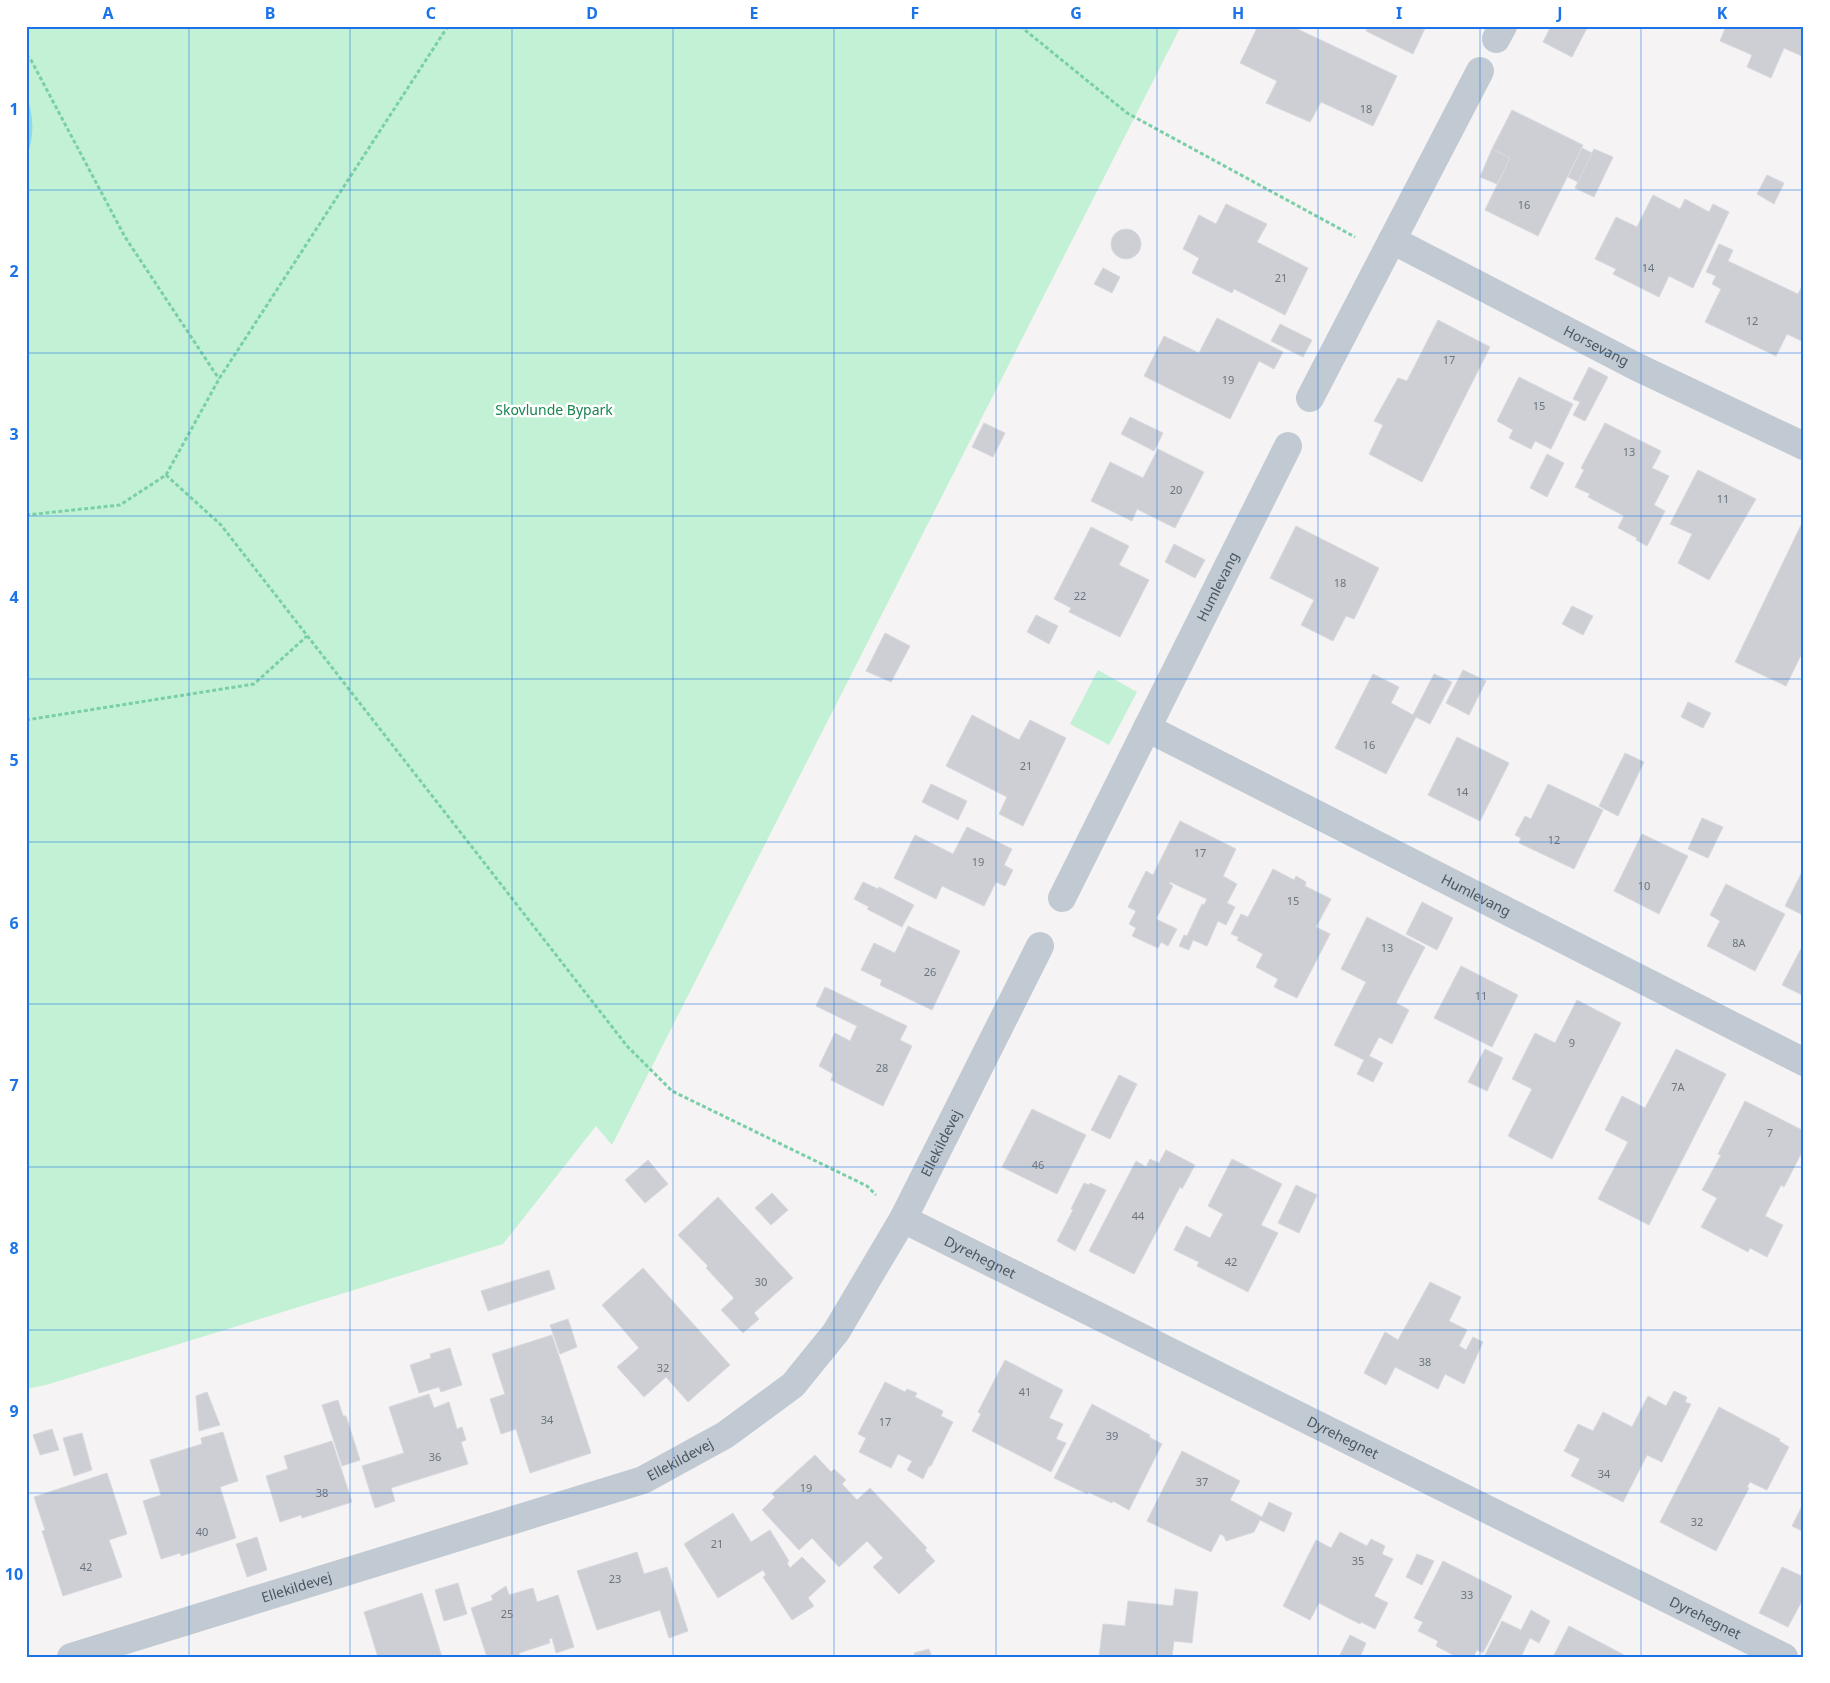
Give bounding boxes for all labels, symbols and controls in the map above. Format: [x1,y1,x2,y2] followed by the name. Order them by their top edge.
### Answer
[102,2,114,24] text: A
[265,2,275,24] text: B
[426,2,436,24] text: C
[586,2,598,24] text: D
[750,2,759,24] text: E
[911,2,919,24] text: F
[1070,2,1082,24] text: G
[1232,2,1244,24] text: H
[1396,2,1402,24] text: I
[1555,2,1563,24] text: J
[1717,2,1728,24] text: K
[9,98,19,120] text: 1
[1360,101,1372,116] house number: 18
[1518,197,1530,212] house number: 16
[9,260,19,282] text: 2
[1642,260,1655,275] house number: 14
[1275,270,1287,285] house number: 21
[1746,313,1758,328] house number: 12
[1560,321,1632,370] street label: Horsevang
[1443,352,1455,367] house number: 17
[1222,372,1234,387] house number: 19
[1533,398,1545,413] house number: 15
[495,400,613,419] park label: Skovlunde Bypark
[9,423,19,445] text: 3
[1623,444,1635,459] house number: 13
[1170,482,1182,497] house number: 20
[1717,491,1729,506] house number: 11
[1192,548,1243,625] street label: Humlevang
[1334,575,1346,590] house number: 18
[9,586,19,608] text: 4
[1074,588,1086,603] house number: 22
[1363,737,1375,752] house number: 16
[9,749,19,771] text: 5
[1020,758,1032,773] house number: 21
[1456,784,1469,799] house number: 14
[1548,832,1560,847] house number: 12
[1194,845,1206,860] house number: 17
[972,854,984,869] house number: 19
[1438,869,1514,920] street label: Humlevang
[1638,878,1650,893] house number: 10
[1287,893,1299,908] house number: 15
[9,912,19,934] text: 6
[1732,935,1747,950] house number: 8A
[1381,940,1393,955] house number: 13
[924,964,936,979] house number: 26
[1475,988,1487,1003] house number: 11
[1569,1035,1575,1050] house number: 9
[876,1060,888,1075] house number: 28
[9,1074,19,1096] text: 7
[1671,1079,1686,1094] house number: 7A
[916,1106,965,1180] street label: Ellekildevej
[1767,1125,1773,1140] house number: 7
[1032,1157,1044,1172] house number: 46
[1132,1208,1145,1223] house number: 44
[941,1231,1019,1283] street label: Dyrehegnet
[9,1237,19,1259] text: 8
[1225,1254,1237,1269] house number: 42
[755,1274,767,1289] house number: 30
[1419,1354,1431,1369] house number: 38
[657,1360,669,1375] house number: 32
[1019,1384,1031,1399] house number: 41
[9,1400,19,1422] text: 9
[1304,1411,1382,1463] street label: Dyrehegnet
[541,1412,554,1427] house number: 34
[879,1414,891,1429] house number: 17
[1106,1428,1118,1443] house number: 39
[643,1433,716,1485] street label: Ellekildevej
[429,1449,441,1464] house number: 36
[1598,1466,1611,1481] house number: 34
[1196,1474,1208,1489] house number: 37
[800,1480,812,1495] house number: 19
[316,1485,328,1500] house number: 38
[1691,1514,1703,1529] house number: 32
[196,1524,208,1539] house number: 40
[711,1536,723,1551] house number: 21
[1352,1553,1364,1568] house number: 35
[80,1559,92,1574] house number: 42
[5,1563,23,1585] text: 10
[259,1567,334,1607] street label: Ellekildevej
[609,1571,621,1586] house number: 23
[1461,1587,1473,1602] house number: 33
[1667,1592,1745,1643] street label: Dyrehegnet
[501,1606,513,1621] house number: 25

